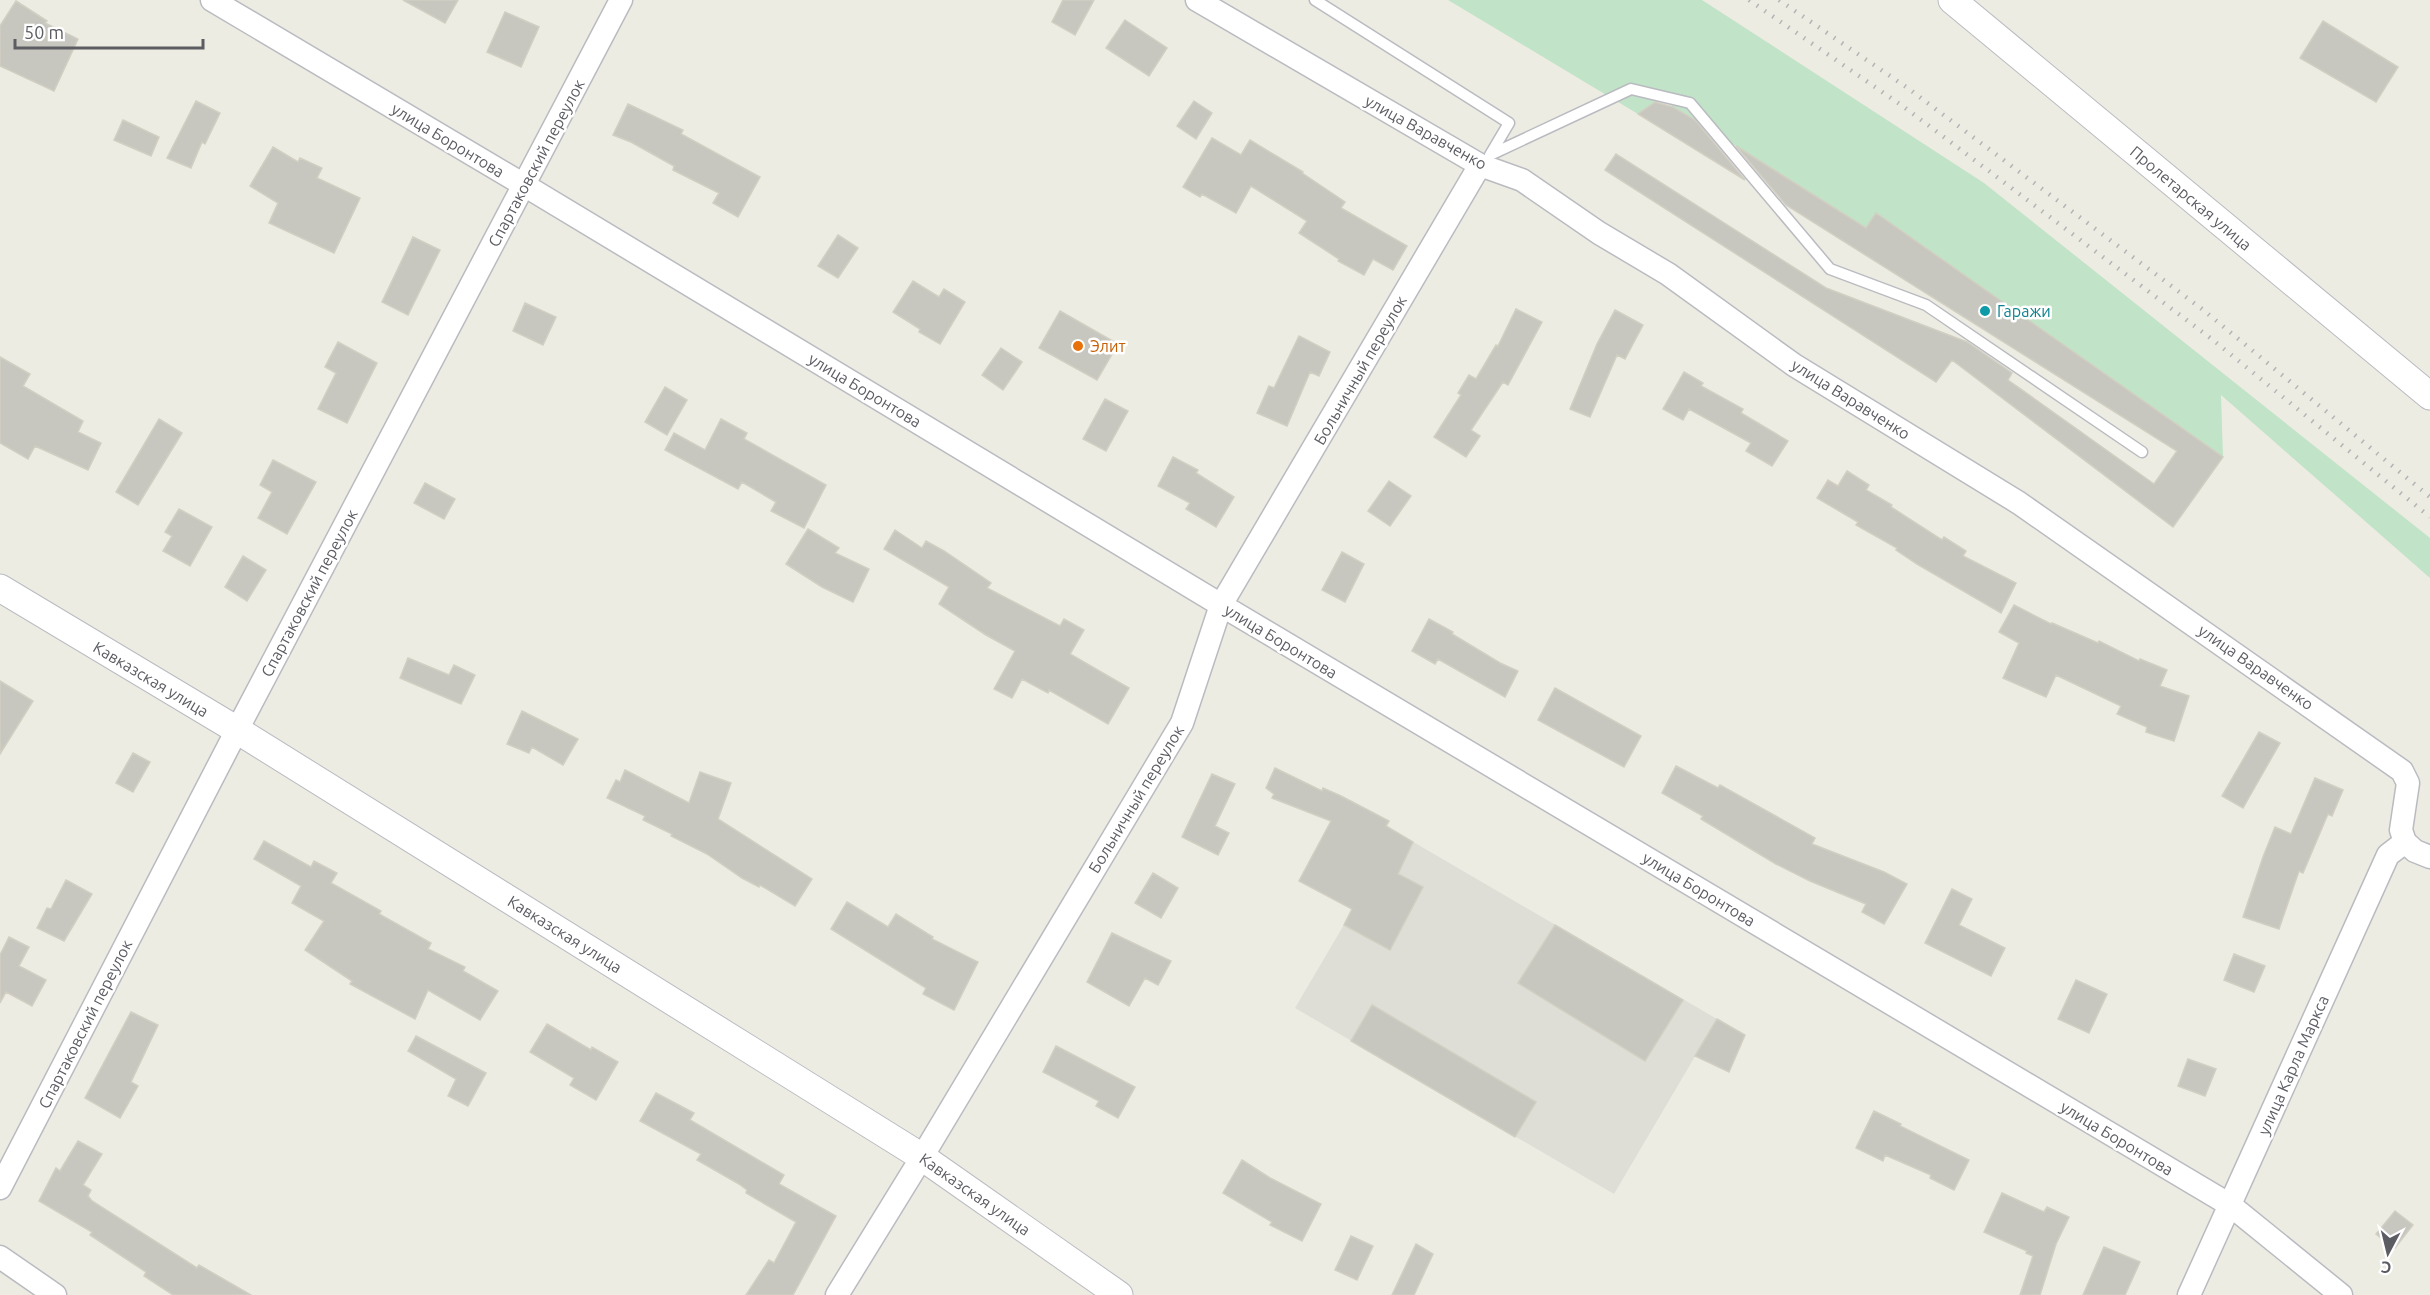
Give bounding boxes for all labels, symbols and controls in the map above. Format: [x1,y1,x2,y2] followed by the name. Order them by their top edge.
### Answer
[15,12,202,50] scale bar
[24,22,64,42] text: 50 m
[484,76,588,250] street label: Спартаковский переулок
[1362,91,1490,173] street label: улица Варавченко
[388,99,508,181] street label: улица Боронтова
[2127,142,2255,254] street label: Пролетарская улица
[1310,292,1410,448] street label: Больничный переулок
[1997,302,2051,320] place label: Гаражи
[1978,304,1992,318] marker: Гаражи
[1090,337,1126,355] place label: Элит
[1071,339,1085,353] marker: Элит
[805,349,925,431] street label: улица Боронтова
[1789,355,1913,443] street label: улица Варавченко
[257,506,361,680] street label: Спартаковский переулок
[1221,600,1341,682] street label: улица Боронтова
[2195,621,2317,713] street label: улица Варавченко
[90,638,212,720] street label: Кавказская улица
[1085,722,1187,876] street label: Больничный переулок
[1639,848,1759,930] street label: улица Боронтова
[505,892,625,976] street label: Кавказская улица
[35,937,135,1111] street label: Спартаковский переулок
[2254,992,2332,1138] street label: улица Карла Маркса
[2057,1097,2177,1179] street label: улица Боронтова
[916,1149,1034,1239] street label: Кавказская улица
[2358,1223,2418,1283] north arrow
[2380,1258,2392,1277] text: С

